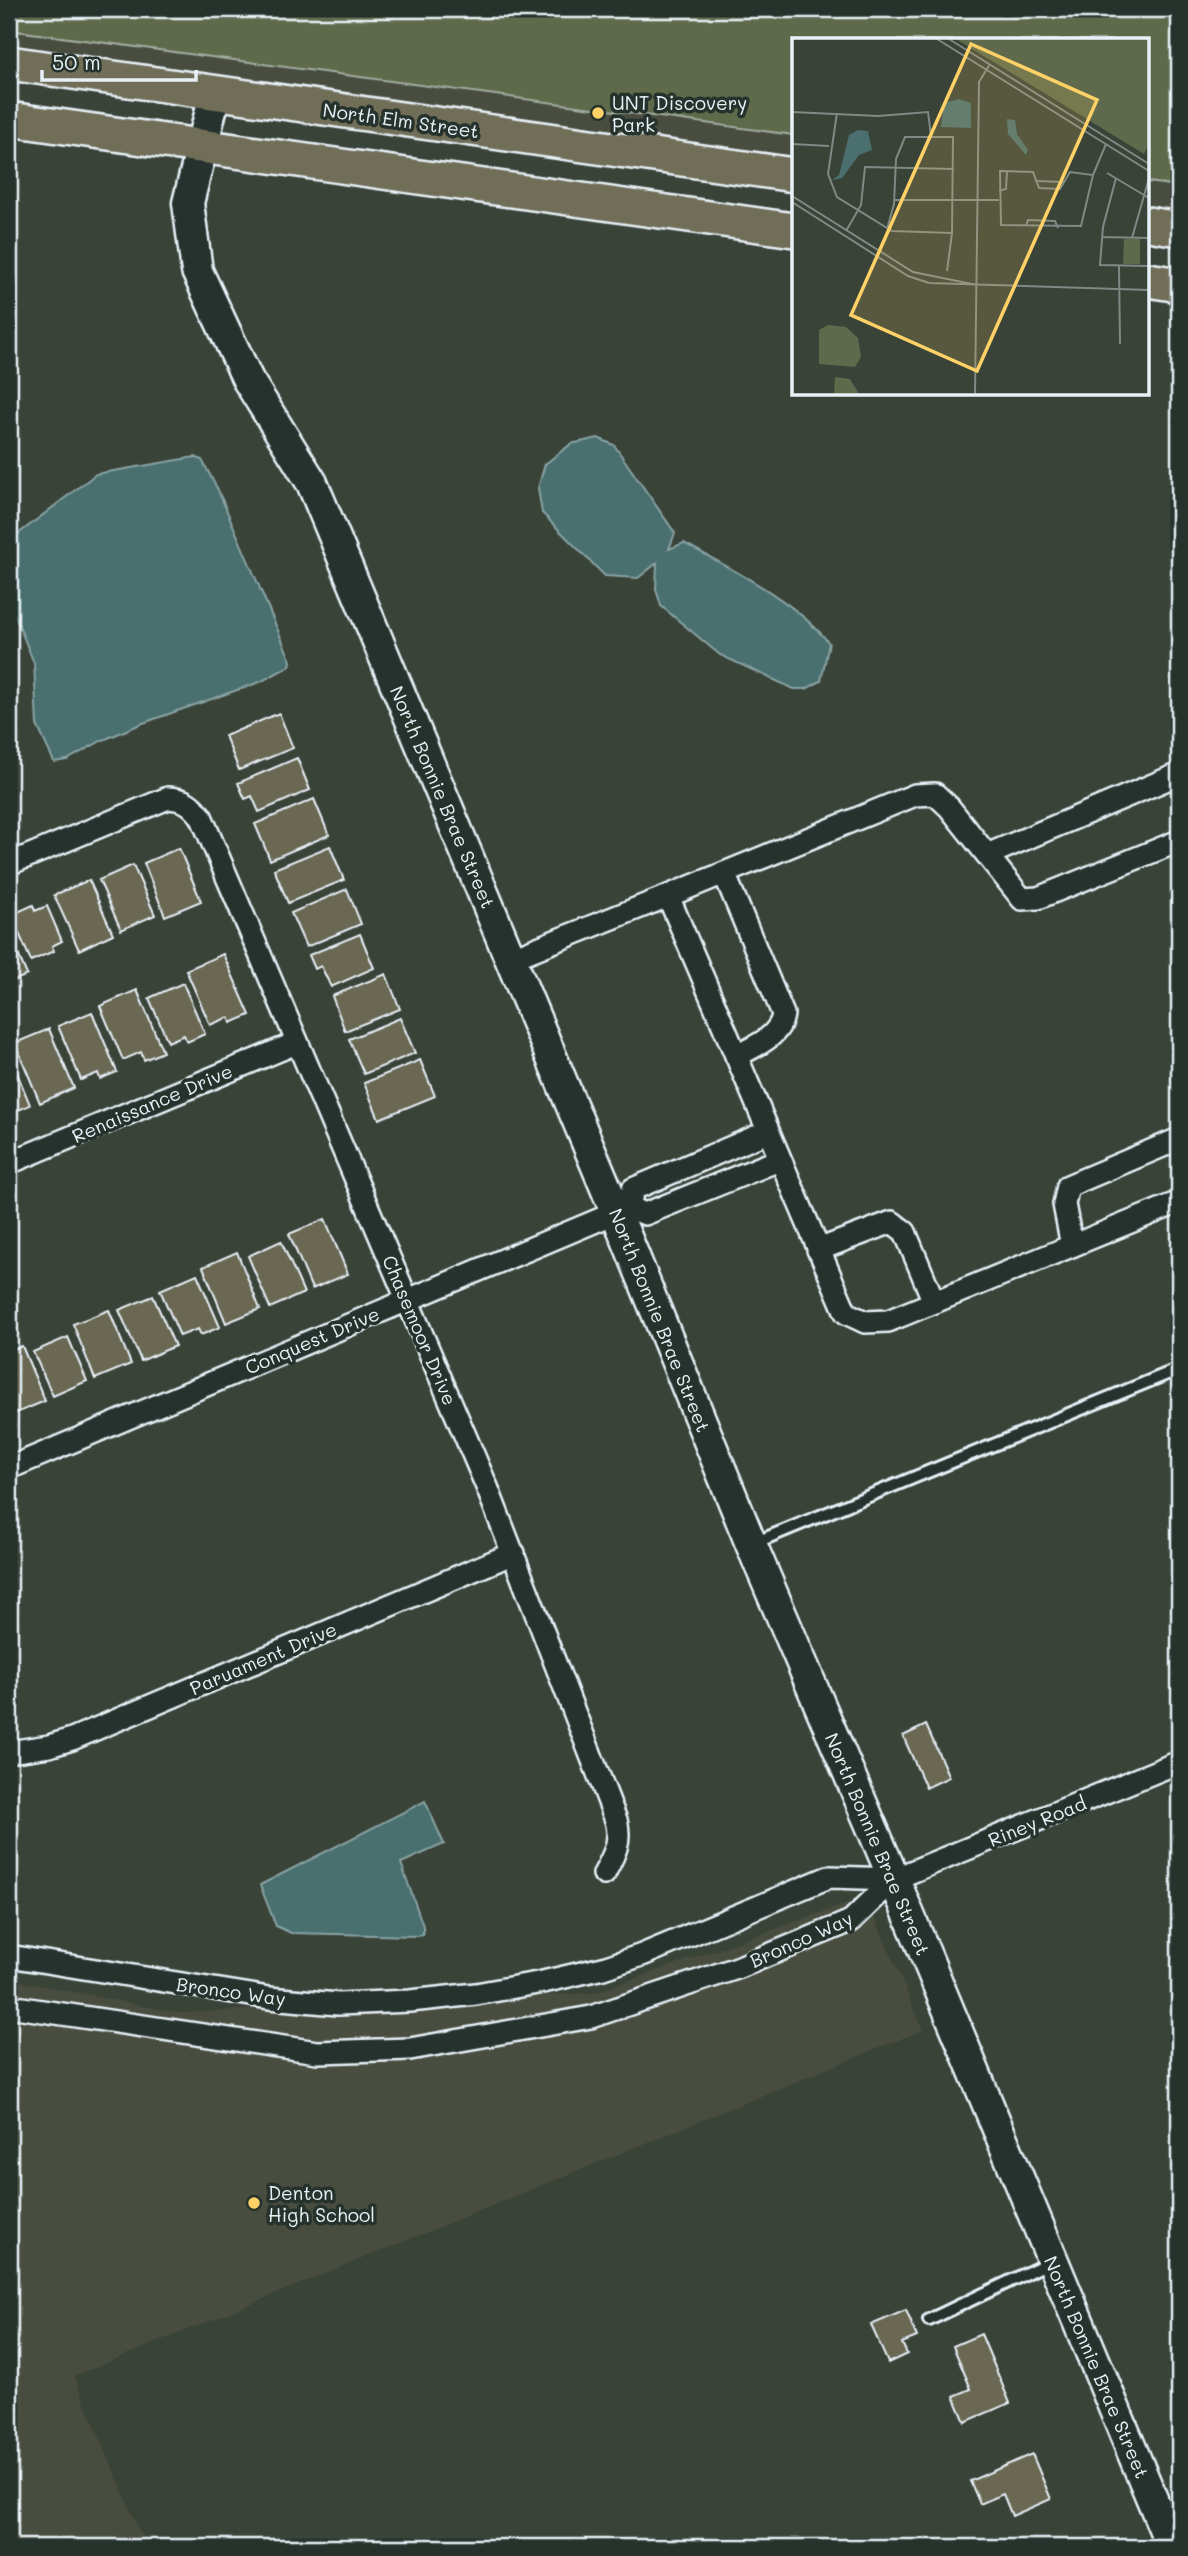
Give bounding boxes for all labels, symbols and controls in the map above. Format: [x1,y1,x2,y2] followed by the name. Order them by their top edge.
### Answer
[42,38,196,82] scale bar
[792,38,1150,396] inset map
[52,48,101,75] text: 50 m
[612,90,747,137] place label: UNT Discovery Park
[321,97,481,143] street label: North Elm Street
[590,105,606,121] marker: UNT Discovery Park
[385,682,501,912] street label: North Bonnie Brae Street
[68,1058,236,1148] street label: Renaissance Drive
[604,1204,716,1436] street label: North Bonnie Brae Street
[377,1251,463,1409] street label: Chasemoor Drive
[241,1300,383,1380] street label: Conquest Drive
[186,1616,340,1700] street label: Paruament Drive
[820,1729,936,1959] street label: North Bonnie Brae Street
[984,1790,1090,1852] street label: Riney Road
[746,1905,856,1973] street label: Bronco Way
[175,1971,287,2011] street label: Bronco Way
[268,2180,375,2227] place label: Denton High School
[246,2195,262,2211] marker: Denton High School
[1039,2252,1155,2482] street label: North Bonnie Brae Street

